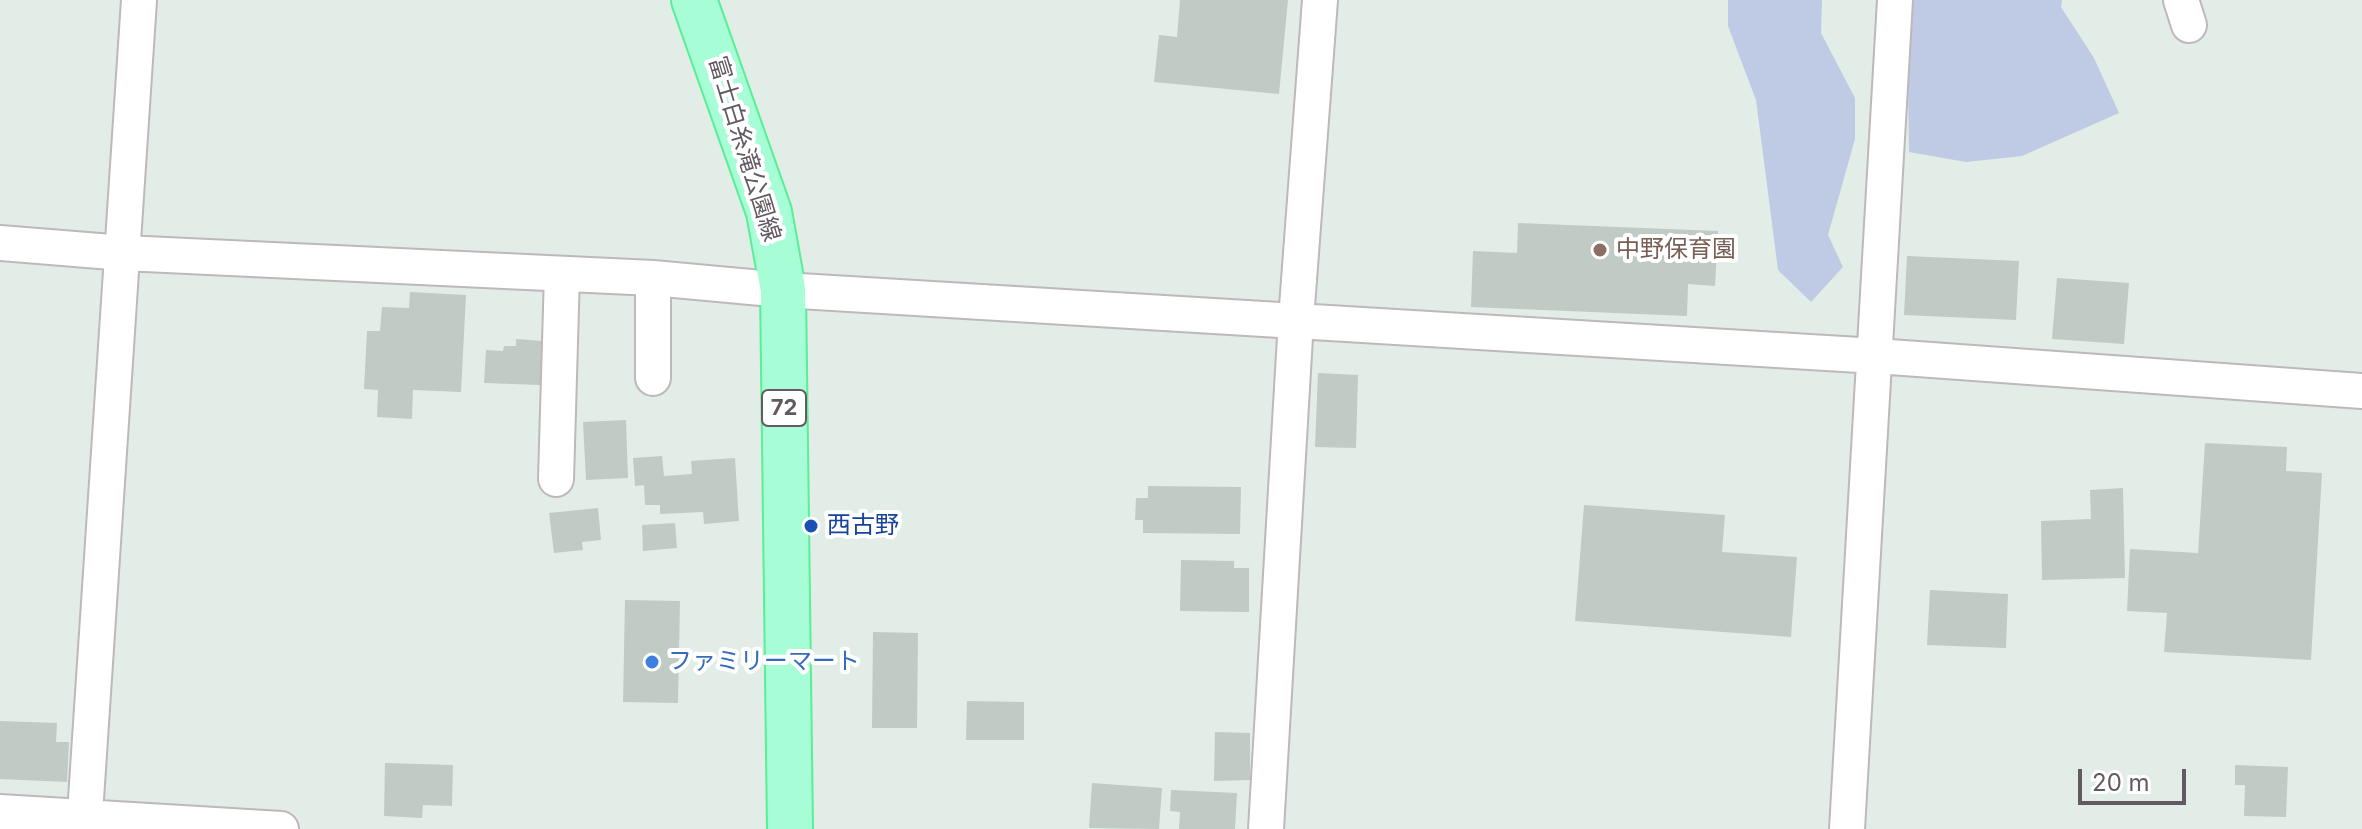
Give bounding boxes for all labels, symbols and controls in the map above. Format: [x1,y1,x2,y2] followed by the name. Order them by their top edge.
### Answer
[702,53,786,245] street label: 富士白糸滝公園線
[1616,236,1736,264] place label: 中野保育園
[1591,241,1609,259] marker: 中野保育園
[762,390,806,426] road number: 72
[827,512,899,540] place label: 西古野
[802,517,820,535] marker: 西古野
[668,648,860,676] place label: ファミリーマート
[643,653,661,671] marker: ファミリーマート
[2082,753,2190,803] scale bar
[2092,768,2150,797] text: 20 m

